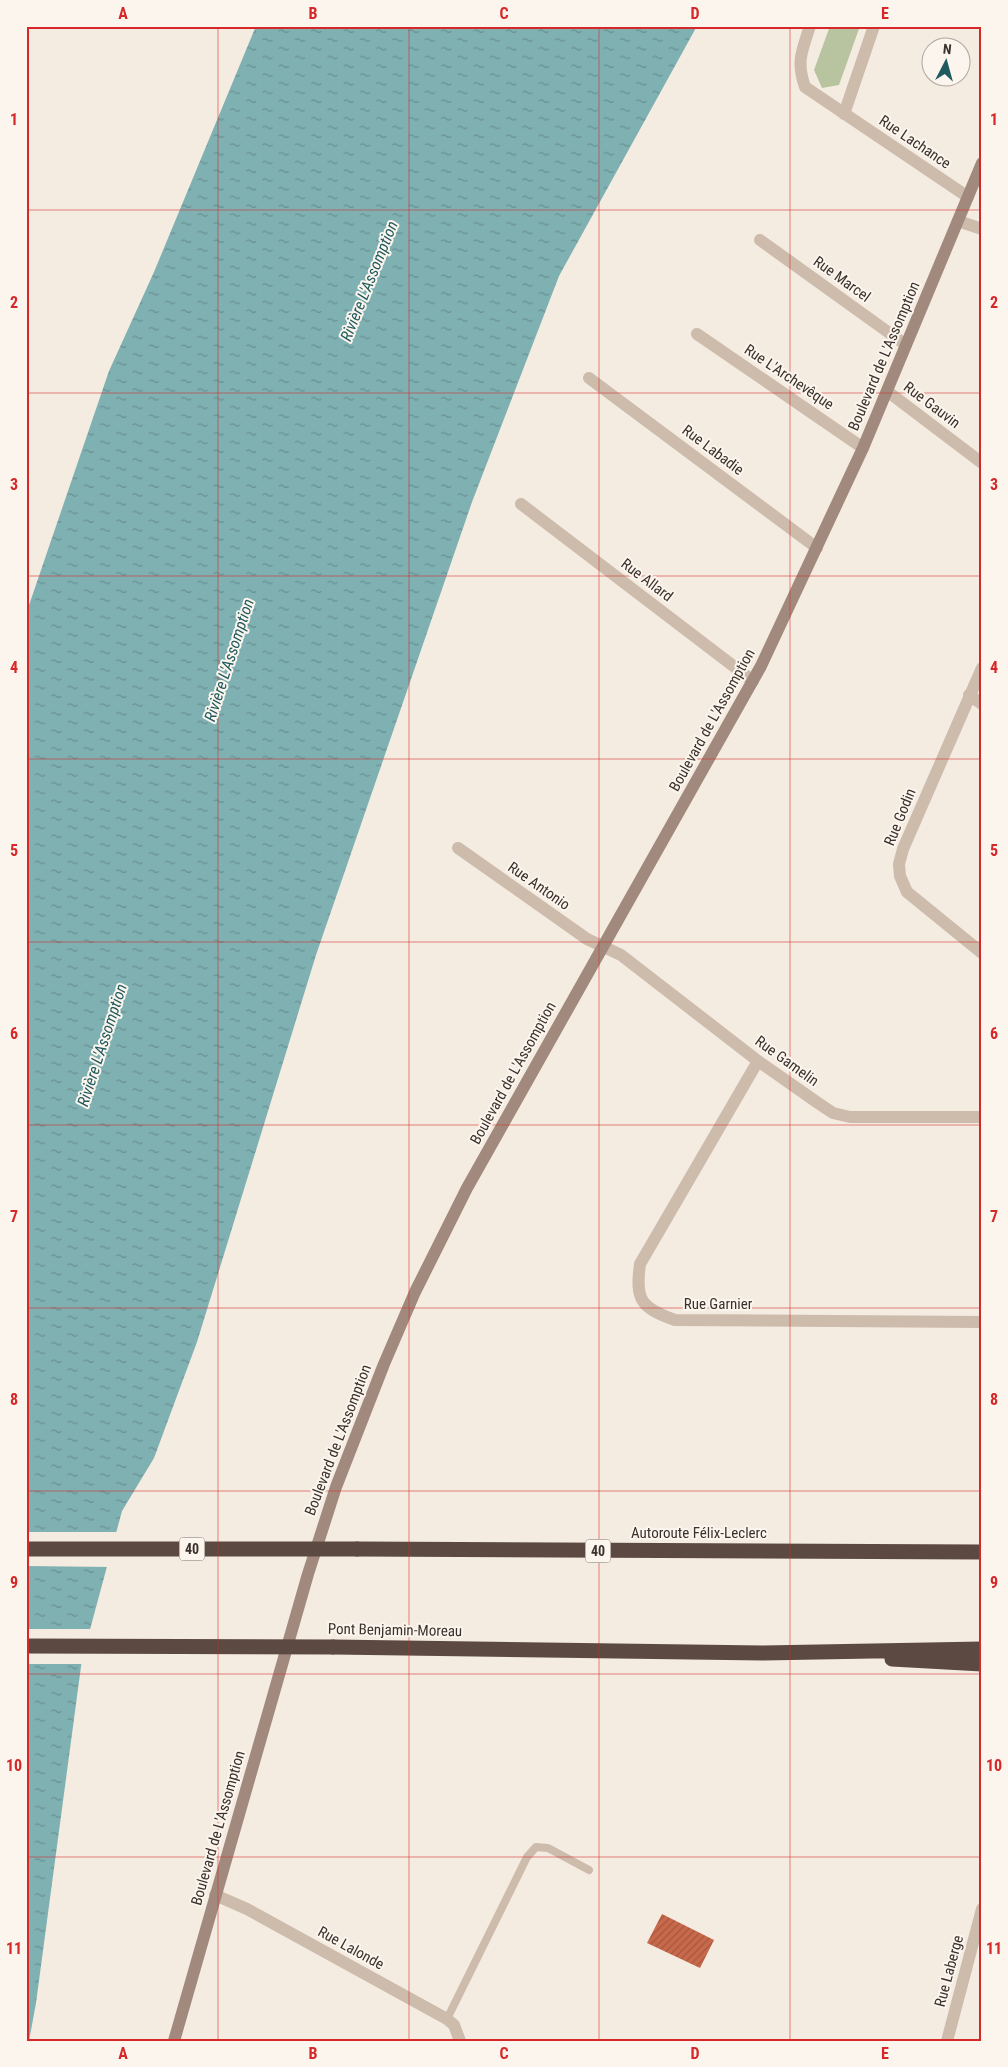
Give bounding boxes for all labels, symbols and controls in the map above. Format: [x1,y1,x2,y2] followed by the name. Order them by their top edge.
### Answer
[118,4,128,23] text: A
[309,4,318,23] text: B
[499,4,509,23] text: C
[690,4,700,23] text: D
[881,4,889,23] text: E
[920,38,970,88] north arrow
[942,41,952,57] text: N
[10,110,18,129] text: 1
[990,110,998,129] text: 1
[876,111,954,173] street label: Rue Lachance
[336,218,402,344] water label: Rivière L'Assomption
[810,252,874,306] street label: Rue Marcel
[844,279,924,433] street label: Boulevard de L'Assomption
[10,293,18,312] text: 2
[990,293,998,312] text: 2
[741,340,837,414] street label: Rue L'Archevêque
[900,378,964,432] street label: Rue Gauvin
[679,421,747,479] street label: Rue Labadie
[10,475,18,494] text: 3
[990,475,998,494] text: 3
[618,555,676,605] street label: Rue Allard
[200,596,258,724] water label: Rivière L'Assomption
[665,646,759,794] street label: Boulevard de L'Assomption
[10,658,18,677] text: 4
[990,658,998,677] text: 4
[880,786,920,848] street label: Rue Godin
[10,841,18,860] text: 5
[990,841,998,860] text: 5
[504,858,574,914] street label: Rue Antonio
[73,981,131,1109] water label: Rivière L'Assomption
[466,999,560,1147] street label: Boulevard de L'Assomption
[10,1024,18,1043] text: 6
[990,1024,998,1043] text: 6
[752,1032,822,1090] street label: Rue Gamelin
[10,1207,18,1226] text: 7
[990,1207,998,1226] text: 7
[684,1295,753,1313] street label: Rue Garnier
[301,1362,375,1518] street label: Boulevard de L'Assomption
[10,1390,18,1409] text: 8
[990,1390,998,1409] text: 8
[631,1524,767,1542] street label: Autoroute Félix-Leclerc
[180,1538,204,1560] road number: 40
[586,1540,610,1562] road number: 40
[10,1573,18,1592] text: 9
[990,1573,998,1592] text: 9
[328,1620,462,1640] street label: Pont Benjamin-Moreau
[187,1749,249,1907] street label: Boulevard de L'Assomption
[6,1756,22,1775] text: 10
[986,1756,1002,1775] text: 10
[315,1923,387,1973] street label: Rue Lalonde
[931,1933,967,2009] street label: Rue Laberge
[6,1939,22,1958] text: 11
[986,1939,1002,1958] text: 11
[118,2044,128,2063] text: A
[309,2044,318,2063] text: B
[499,2044,509,2063] text: C
[690,2044,700,2063] text: D
[881,2044,889,2063] text: E

